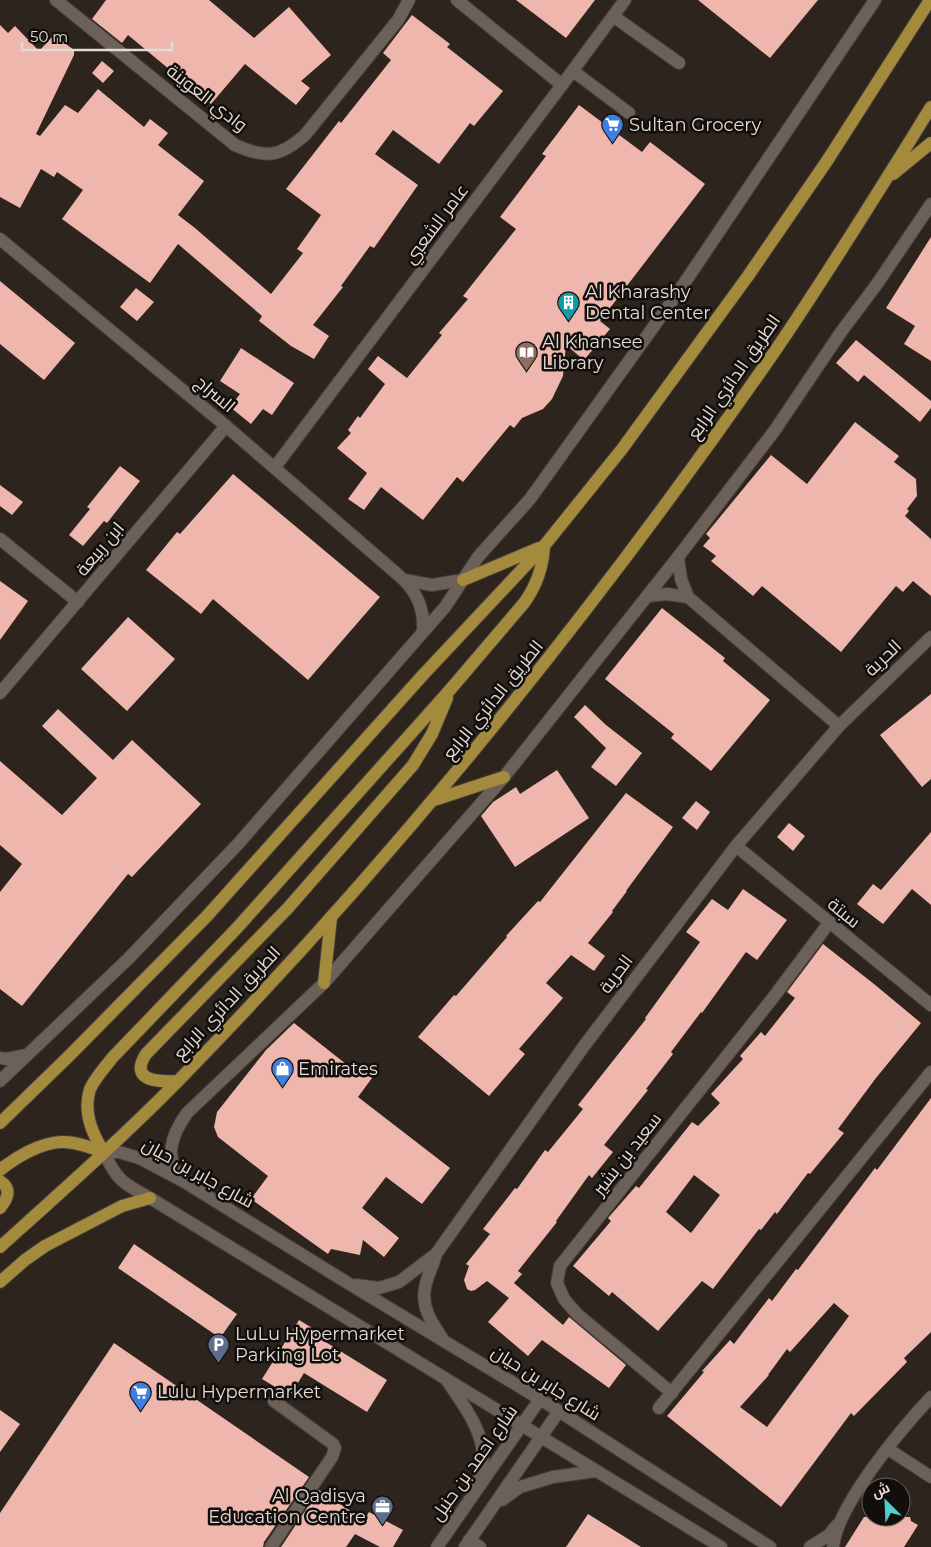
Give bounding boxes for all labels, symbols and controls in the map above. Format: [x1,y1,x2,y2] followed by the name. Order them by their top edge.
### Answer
[22,20,172,52] scale bar
[30,27,68,46] text: 50 m
[160,60,252,139] street label: وادي العوينة
[601,113,625,144] supermarket icon: Sultan Grocery
[629,114,761,136] place label: Sultan Grocery
[399,180,476,270] street label: عامر الشعبي
[585,281,711,324] place label: Al Kharashy Dental Center
[557,290,581,321] building icon: Al Kharashy Dental Center
[683,310,788,445] street label: الطريق الدائري الرابع
[542,331,643,374] place label: Al Khansee Library
[514,340,538,371] library icon: Al Khansee Library
[190,371,240,418] street label: السراج
[71,518,129,580] street label: ابن ربيعة
[860,635,906,681] street label: الحرية
[438,636,550,766] street label: الطريق الدائري الرابع
[823,893,865,933] street label: سبتة
[169,942,287,1066] street label: الطريق الدائري الرابع
[594,950,638,998] street label: الحرية
[270,1057,294,1088] shop icon: Emirates
[298,1058,378,1080] place label: Emirates
[587,1108,666,1201] street label: سعيد بن بشير
[138,1133,258,1214] street label: شارع جابر بن حيان
[235,1323,405,1366] place label: LuLu Hypermarket Parking Lot
[207,1332,231,1363] parking icon: LuLu Hypermarket Parking Lot
[487,1341,605,1426] street label: شارع جابر بن حيان
[129,1380,153,1411] supermarket icon: Lulu Hypermarket
[157,1381,321,1403] place label: Lulu Hypermarket
[426,1401,523,1526] street label: شارع احمد بن حنبل
[861,1477,911,1527] north arrow
[869,1478,893,1502] text: ش
[208,1485,366,1528] place label: Al Qadisya Education Centre
[370,1494,394,1525] office icon: Al Qadisya Education Centre

